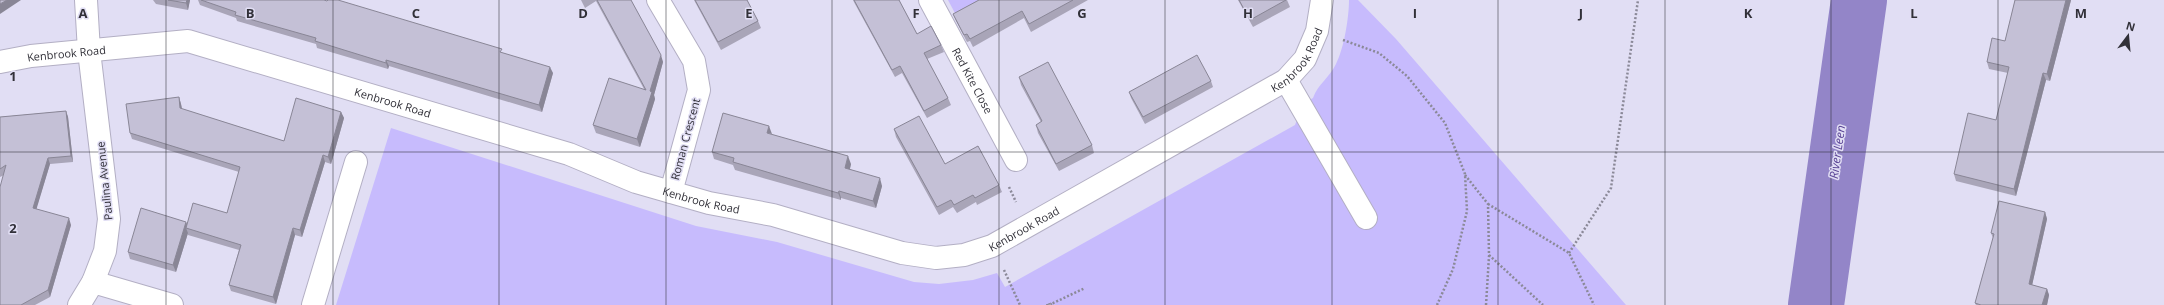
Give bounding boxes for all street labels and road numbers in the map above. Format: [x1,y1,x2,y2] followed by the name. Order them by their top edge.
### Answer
[1268,25,1325,95] street label: Kenbrook Road
[26,41,106,64] street label: Kenbrook Road
[949,45,997,116] street label: Red Kite Close
[353,83,433,120] street label: Kenbrook Road
[667,96,703,182] street label: Roman Crescent
[92,141,116,221] street label: Paulina Avenue
[661,183,741,216] street label: Kenbrook Road
[985,202,1062,254] street label: Kenbrook Road

